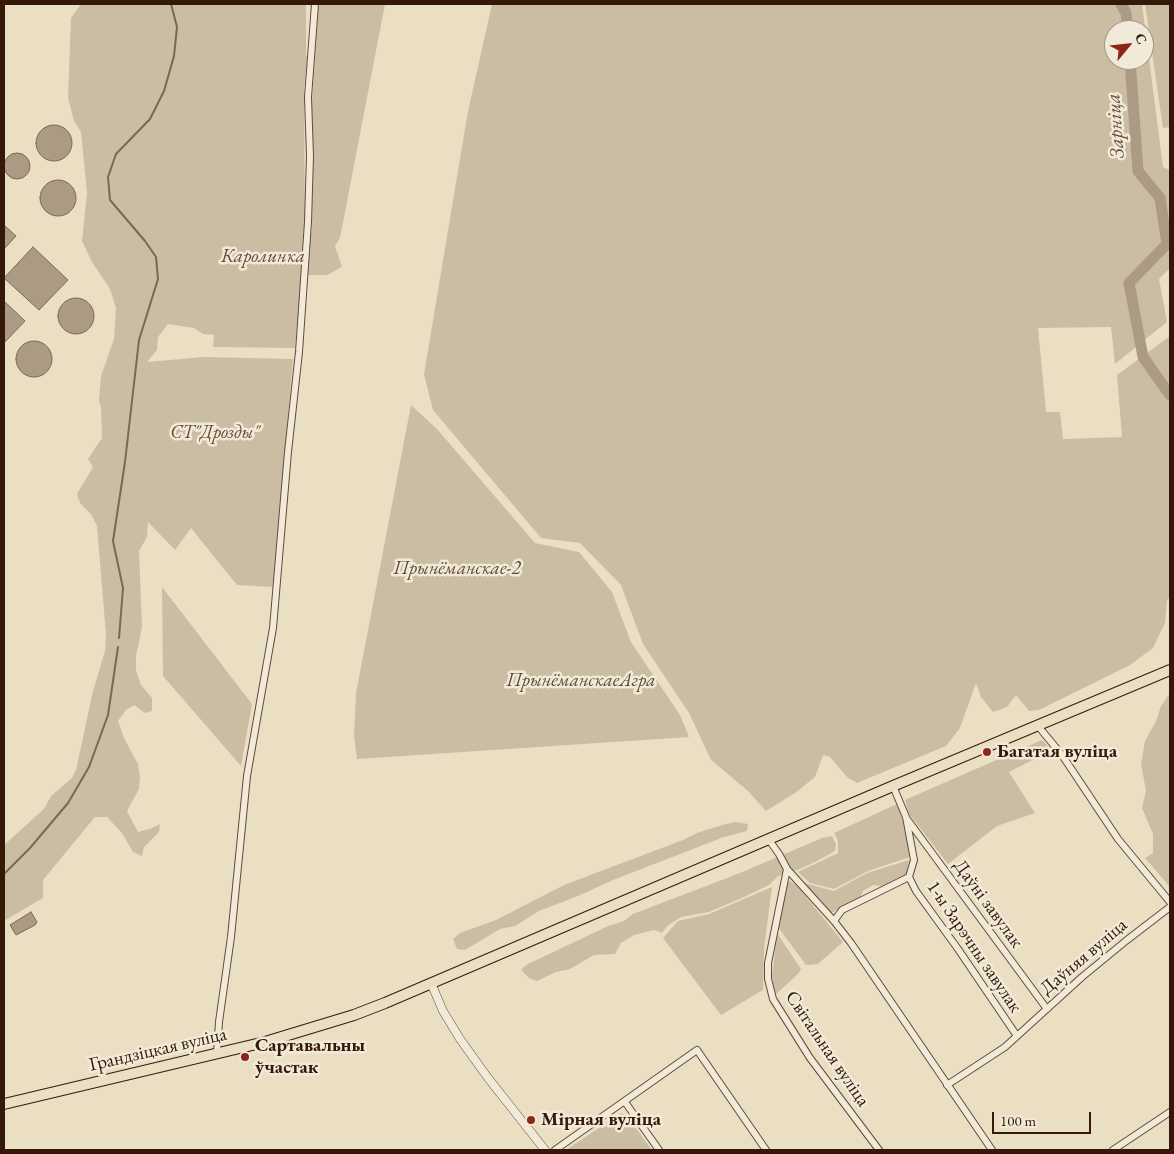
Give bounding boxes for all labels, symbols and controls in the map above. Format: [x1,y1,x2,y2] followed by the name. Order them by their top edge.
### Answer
[1104,20,1154,70] north arrow
[1131,30,1152,47] text: С
[1102,93,1130,159] water label: Зарніца
[221,246,305,268] park label: Каролинка
[170,422,260,444] park label: СТ"Дрозды"
[393,558,521,580] park label: Прынёманскае-2
[506,670,656,692] park label: ПрынёманскаеАгра
[997,741,1117,763] place label: Багатая вуліца
[981,746,993,758] marker: Багатая вуліца
[948,855,1028,953] street label: Даўні завулак
[921,877,1027,1017] street label: 1-ы Зарэчны завулак
[1036,914,1132,1000] street label: Даўняя вуліца
[780,987,874,1111] street label: Світальная вуліца
[87,1023,229,1077] street label: Грандзіцкая вуліца
[255,1035,365,1079] place label: Сартавальны ўчастак
[239,1051,251,1063] marker: Сартавальны ўчастак
[994,1102,1093,1134] scale bar
[541,1109,661,1131] place label: Мірная вуліца
[1000,1111,1036,1130] text: 100 m
[525,1114,537,1126] marker: Мірная вуліца

